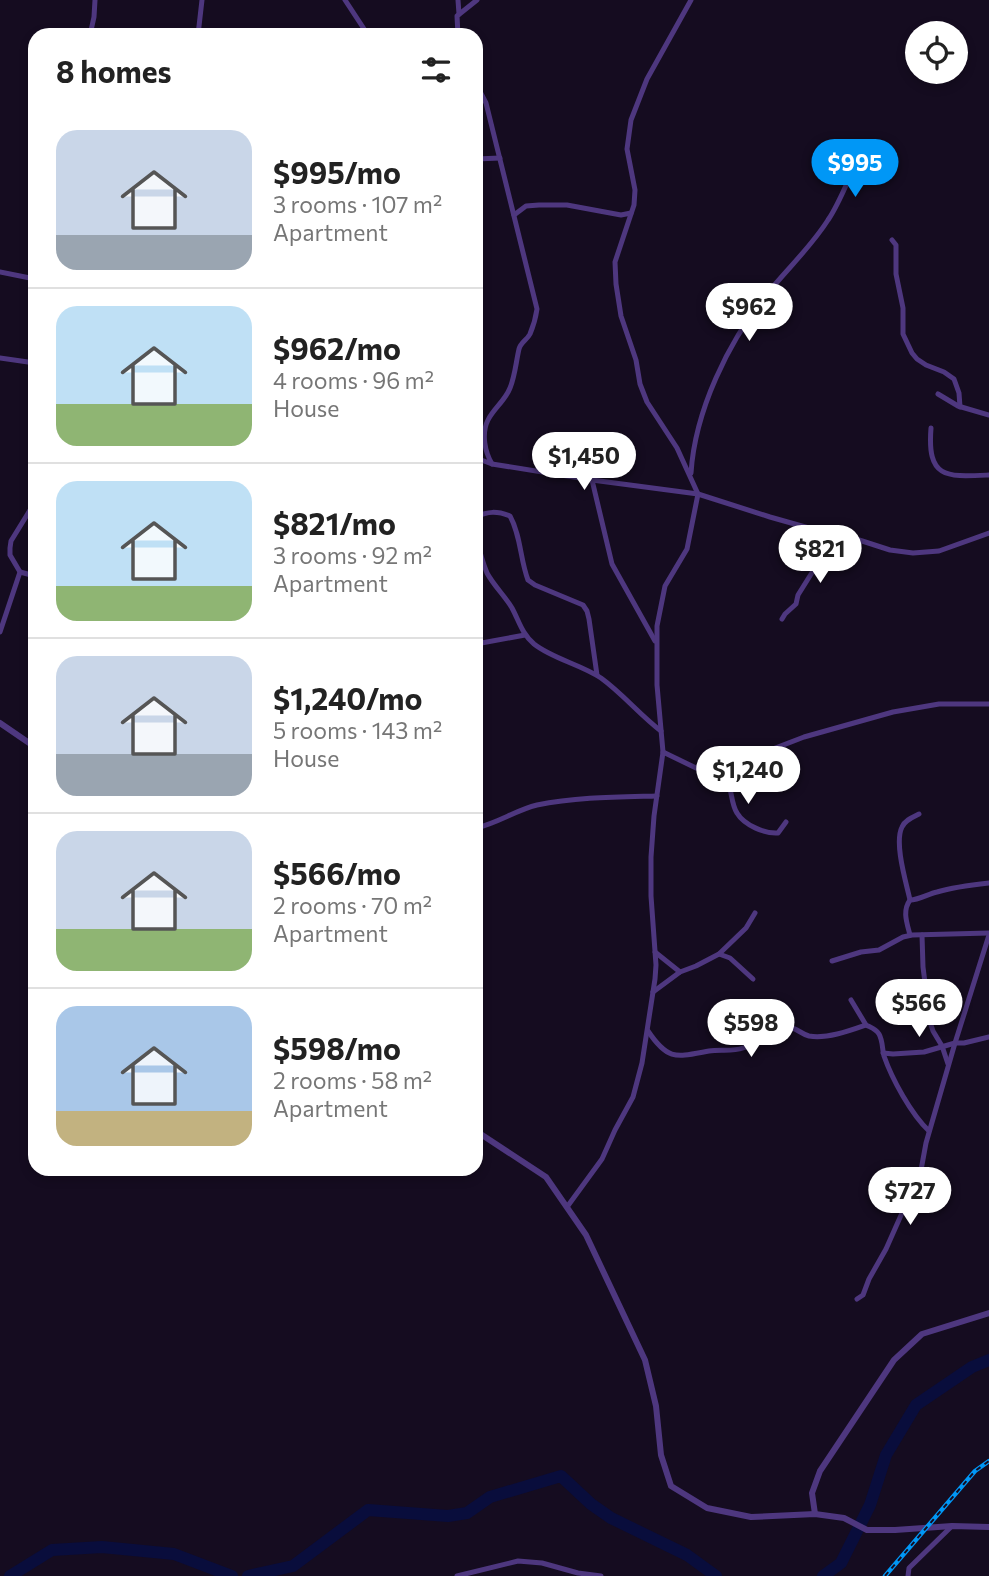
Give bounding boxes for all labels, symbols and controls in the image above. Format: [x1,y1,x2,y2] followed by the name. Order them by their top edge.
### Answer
[905,21,968,84] map controls
[905,21,968,84] button: locate
[417,51,455,89] icon: filters
[56,52,172,89] text: 8 homes
[814,140,896,199] pin: $995
[827,148,883,176] text: $995
[273,153,401,190] text: $995/mo
[112,158,196,242] icon: home
[273,190,442,218] text: 3 rooms · 107 m²
[273,218,388,246] text: Apartment
[708,284,790,343] pin: $962
[722,292,776,320] text: $962
[273,329,401,366] text: $962/mo
[112,334,196,418] icon: home
[273,366,434,394] text: 4 rooms · 96 m²
[273,394,339,422] text: House
[527,433,641,492] pin: $1,450
[548,441,620,469] text: $1,450
[273,504,396,541] text: $821/mo
[112,509,196,593] icon: home
[779,526,861,585] pin: $821
[795,534,845,562] text: $821
[273,541,432,569] text: 3 rooms · 92 m²
[273,569,388,597] text: Apartment
[273,679,422,716] text: $1,240/mo
[112,684,196,768] icon: home
[273,716,442,744] text: 5 rooms · 143 m²
[273,744,339,772] text: House
[691,746,805,806] pin: $1,240
[712,755,784,783] text: $1,240
[273,854,401,891] text: $566/mo
[112,859,196,943] icon: home
[273,891,432,919] text: 2 rooms · 70 m²
[273,919,388,947] text: Apartment
[878,979,960,1039] pin: $566
[891,988,947,1016] text: $566
[710,1000,792,1059] pin: $598
[723,1008,779,1036] text: $598
[273,1029,401,1066] text: $598/mo
[112,1034,196,1118] icon: home
[273,1066,432,1094] text: 2 rooms · 58 m²
[273,1094,388,1122] text: Apartment
[869,1168,951,1227] pin: $727
[884,1176,936,1204] text: $727

